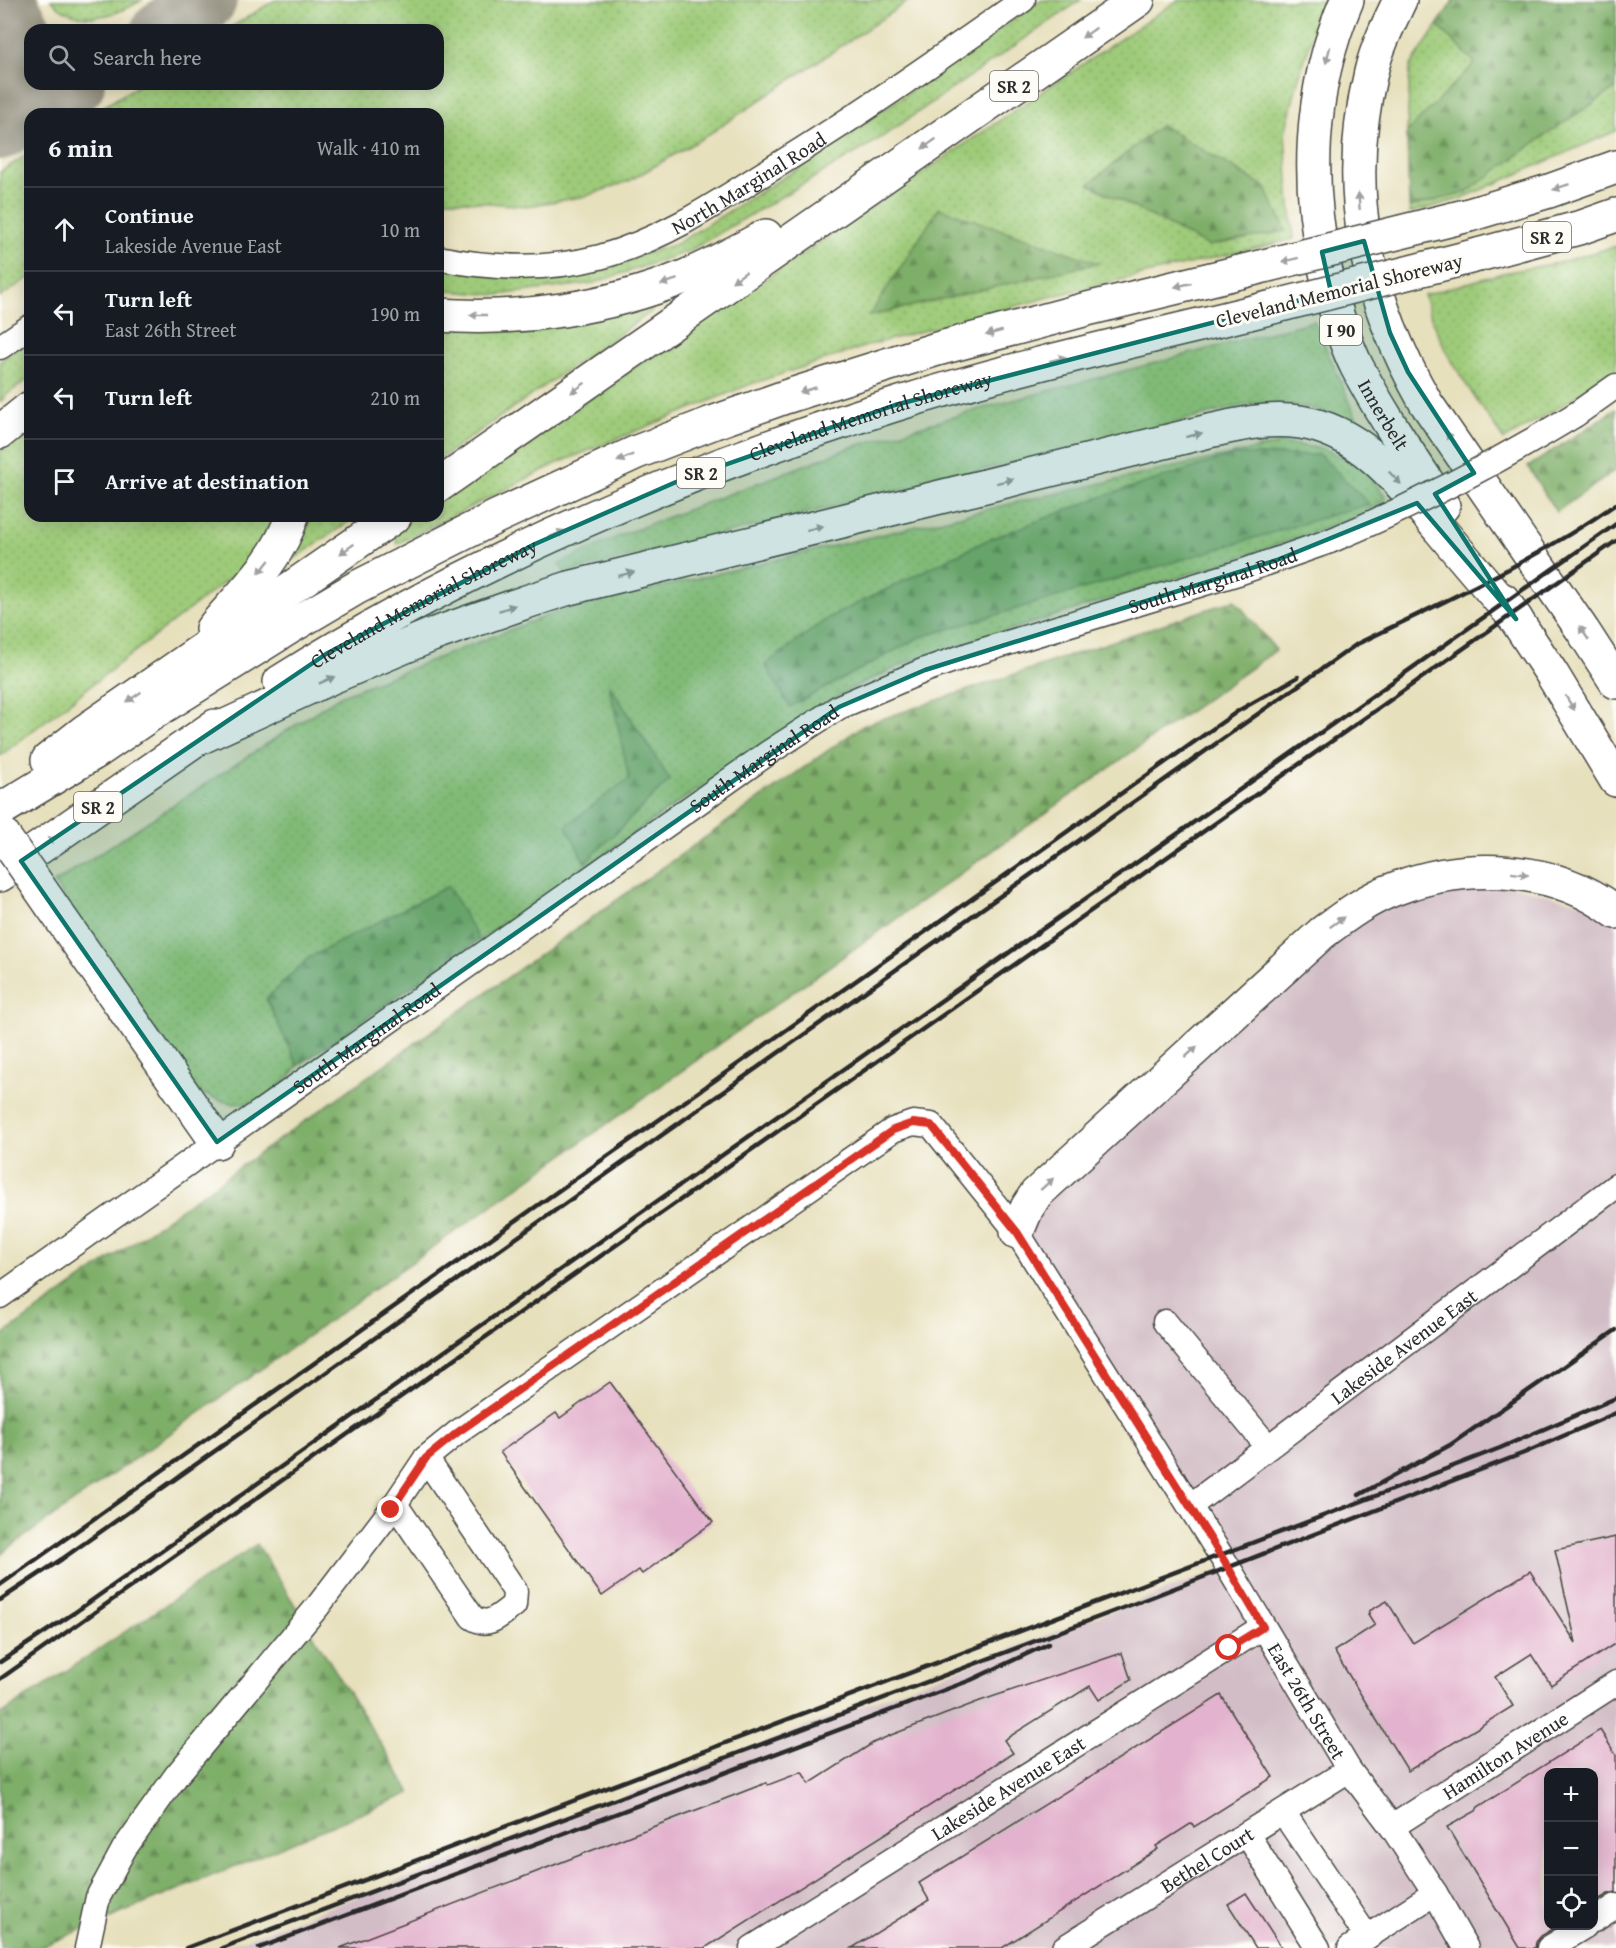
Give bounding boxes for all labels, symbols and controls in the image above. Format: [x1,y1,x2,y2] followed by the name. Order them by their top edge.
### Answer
[24,24,444,90] search box
[1082,27,1098,39] one-way arrow
[45,41,78,74] icon: search
[93,41,202,73] text: Search here
[1323,46,1333,65] one-way arrow
[990,71,1038,101] road number: SR 2
[666,124,831,241] street label: North Marginal Road
[48,128,113,167] text: 6 min
[317,133,420,162] text: Walk · 410 m
[922,138,938,150] one-way arrow
[1552,183,1570,192] one-way arrow
[1354,192,1364,211] one-way arrow
[105,199,194,231] text: Continue
[48,213,81,246] icon: ahead
[380,215,420,244] text: 10 m
[1523,222,1571,252] road number: SR 2
[105,231,282,260] text: Lakeside Avenue East
[1212,245,1466,335] street label: Cleveland Memorial Shoreway
[1280,255,1299,265] one-way arrow
[731,271,747,283] one-way arrow
[660,278,678,288] one-way arrow
[1174,281,1193,291] one-way arrow
[105,283,192,315] text: Turn left
[48,297,81,330] icon: left
[370,299,420,328] text: 190 m
[468,310,487,320] one-way arrow
[105,315,237,344] text: East 26th Street
[1320,315,1362,345] road number: I 90
[985,329,1003,338] one-way arrow
[1049,354,1067,364] one-way arrow
[745,363,995,468] street label: Cleveland Memorial Shoreway
[1351,373,1417,456] street label: Innerbelt
[48,381,81,414] icon: left
[105,381,192,413] text: Turn left
[571,382,587,394] one-way arrow
[370,383,420,412] text: 210 m
[799,385,817,395] one-way arrow
[1185,429,1203,439] one-way arrow
[1446,431,1457,447] one-way arrow
[616,453,634,463] one-way arrow
[677,458,725,488] road number: SR 2
[48,465,81,498] icon: arrive
[105,465,309,497] text: Arrive at destination
[1388,471,1402,485] one-way arrow
[996,476,1014,486] one-way arrow
[806,522,825,532] one-way arrow
[549,529,567,539] one-way arrow
[304,530,542,675] street label: Cleveland Memorial Shoreway
[1124,539,1301,620] street label: South Marginal Road
[339,543,355,555] one-way arrow
[258,559,271,575] one-way arrow
[617,569,635,579] one-way arrow
[499,602,517,612] one-way arrow
[1578,625,1590,641] one-way arrow
[318,675,336,685] one-way arrow
[127,691,143,703] one-way arrow
[1565,695,1576,711] one-way arrow
[682,696,844,819] street label: South Marginal Road
[74,792,122,822] road number: SR 2
[40,837,56,848] one-way arrow
[1511,869,1530,878] one-way arrow
[1328,916,1344,928] one-way arrow
[286,975,446,1100] street label: South Marginal Road
[1184,1045,1199,1059] one-way arrow
[1040,1177,1055,1191] one-way arrow
[1324,1281,1483,1410] street label: Lakeside Avenue East
[377,1496,403,1522] route end
[1215,1634,1241,1660] route start
[1261,1637,1354,1765] street label: East 26th Street
[1436,1703,1573,1806] street label: Hamilton Avenue
[925,1728,1090,1847] street label: Lakeside Avenue East
[1544,1768,1598,1930] map controls
[1544,1768,1598,1822] button: +
[1154,1819,1259,1899] street label: Bethel Court
[1544,1822,1598,1876] button: −
[1544,1876,1598,1930] button: locate

